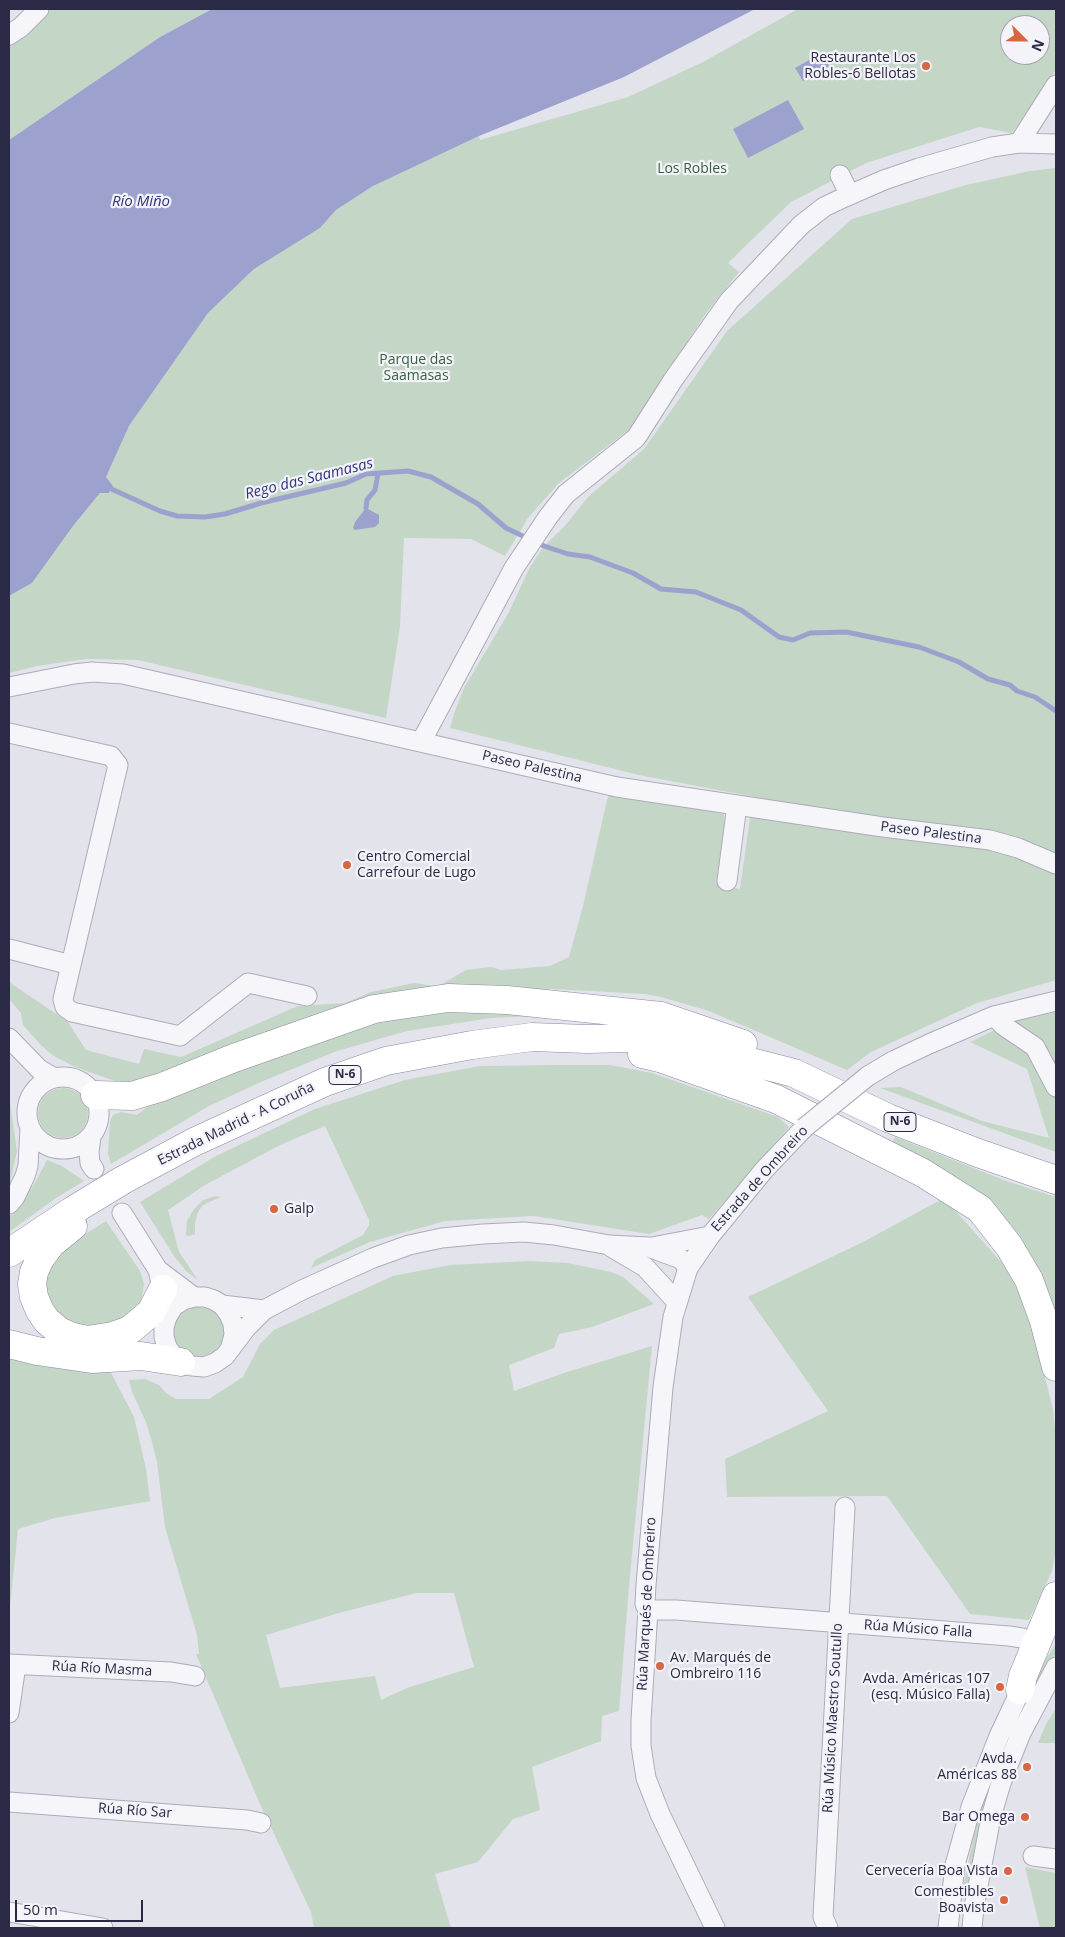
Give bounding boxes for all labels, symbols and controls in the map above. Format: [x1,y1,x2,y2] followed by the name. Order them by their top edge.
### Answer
[1000,15,1050,65] north arrow
[1027,37,1049,55] text: N
[804,50,916,82] place label: Restaurante Los Robles-6 Bellotas
[920,60,932,72] marker: Restaurante Los Robles-6 Bellotas
[657,161,727,177] park label: Los Robles
[112,193,170,211] water label: Río Miño
[379,352,453,384] park label: Parque das Saamasas
[243,454,375,504] water label: Rego das Saamasas
[480,747,584,787] street label: Paseo Palestina
[879,818,983,848] street label: Paseo Palestina
[357,849,476,882] place label: Centro Comercial Carrefour de Lugo
[341,859,353,871] marker: Centro Comercial Carrefour de Lugo
[329,1066,361,1084] road number: N-6
[155,1079,317,1169] street label: Estrada Madrid - A Coruña
[884,1112,916,1132] road number: N-6
[708,1123,812,1235] street label: Estrada de Ombreiro
[284,1201,314,1217] place label: Galp
[268,1203,280,1215] marker: Galp
[634,1517,660,1691] street label: Rúa Marqués de Ombreiro
[863,1617,973,1641] street label: Rúa Músico Falla
[820,1623,846,1813] street label: Rúa Músico Maestro Soutullo
[670,1650,771,1682] place label: Av. Marqués de Ombreiro 116
[51,1658,153,1680] street label: Rúa Río Masma
[654,1660,666,1672] marker: Av. Marqués de Ombreiro 116
[863,1671,990,1704] place label: Avda. Américas 107 (esq. Músico Falla)
[994,1681,1006,1693] marker: Avda. Américas 107 (esq. Músico Falla)
[937,1751,1017,1784] place label: Avda. Américas 88
[1021,1761,1033,1773] marker: Avda. Américas 88
[97,1800,173,1822] street label: Rúa Río Sar
[942,1809,1015,1825] place label: Bar Omega
[1019,1811,1031,1823] marker: Bar Omega
[865,1863,998,1879] place label: Cervecería Boa Vista
[1002,1865,1014,1877] marker: Cervecería Boa Vista
[914,1884,994,1916] place label: Comestibles Boavista
[18,1890,145,1922] scale bar
[998,1894,1010,1906] marker: Comestibles Boavista
[23,1899,58,1919] text: 50 m

